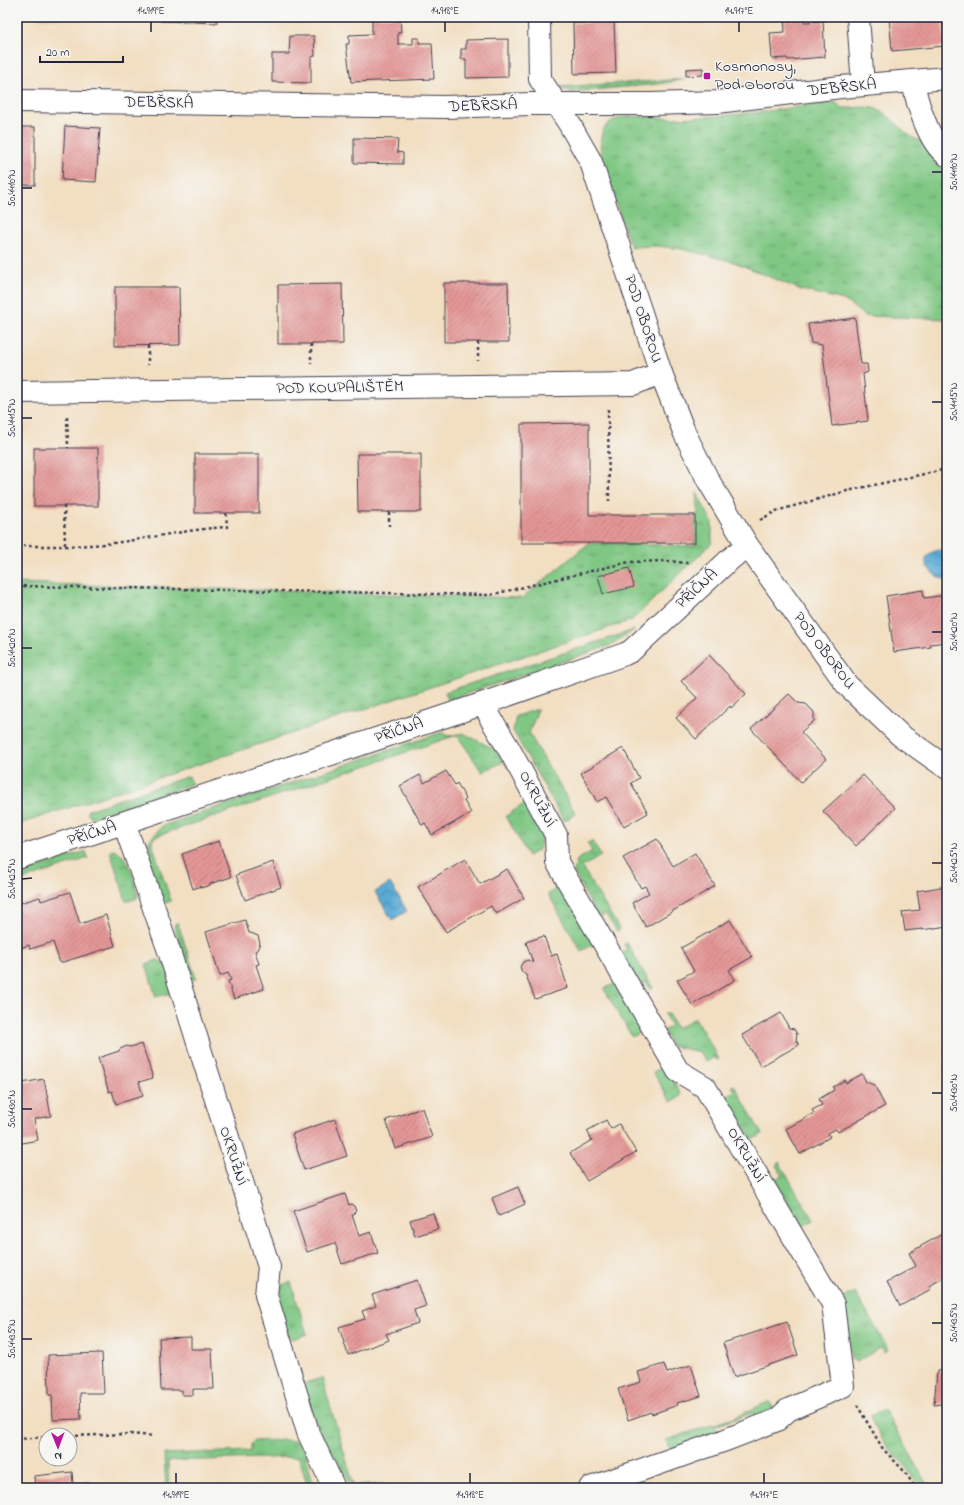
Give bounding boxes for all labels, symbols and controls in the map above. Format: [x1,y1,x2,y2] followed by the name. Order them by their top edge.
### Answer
[137,4,165,19] text: 14.919°E
[431,4,459,19] text: 14.918°E
[725,4,753,19] text: 14.917°E
[40,38,123,64] scale bar
[46,44,69,62] text: 20 m
[715,55,796,97] place label: Kosmonosy, Pod Oborou
[702,71,712,81] marker: Kosmonosy, Pod Oborou
[805,72,878,104] street label: DEBŘSKÁ
[123,90,194,116] street label: DEBŘSKÁ
[447,93,518,119] street label: DEBŘSKÁ
[947,153,962,191] text: 50.4410°N
[5,169,20,207] text: 50.4410°N
[617,272,669,366] street label: POD OBOROU
[276,375,404,401] street label: POD KOUPALIŠTĚM
[947,382,962,421] text: 50.4415°N
[5,398,20,437] text: 50.4415°N
[670,563,724,615] street label: PŘÍČNÁ
[787,607,861,695] street label: POD OBOROU
[947,612,962,652] text: 50.4420°N
[5,628,20,668] text: 50.4420°N
[371,711,427,751] street label: PŘÍČNÁ
[512,766,562,832] street label: OKRUŽNÍ
[64,815,120,853] street label: PŘÍČNÁ
[947,843,962,883] text: 50.4425°N
[5,859,20,899] text: 50.4425°N
[947,1074,962,1112] text: 50.4430°N
[5,1090,20,1128] text: 50.4430°N
[212,1123,254,1189] street label: OKRUŽNÍ
[720,1123,772,1187] street label: OKRUŽNÍ
[947,1303,962,1343] text: 50.4435°N
[5,1319,20,1359] text: 50.4435°N
[38,1427,78,1467] north arrow
[54,1448,62,1464] text: N
[162,1488,190,1503] text: 14.919°E
[456,1488,484,1503] text: 14.918°E
[750,1488,778,1503] text: 14.917°E

